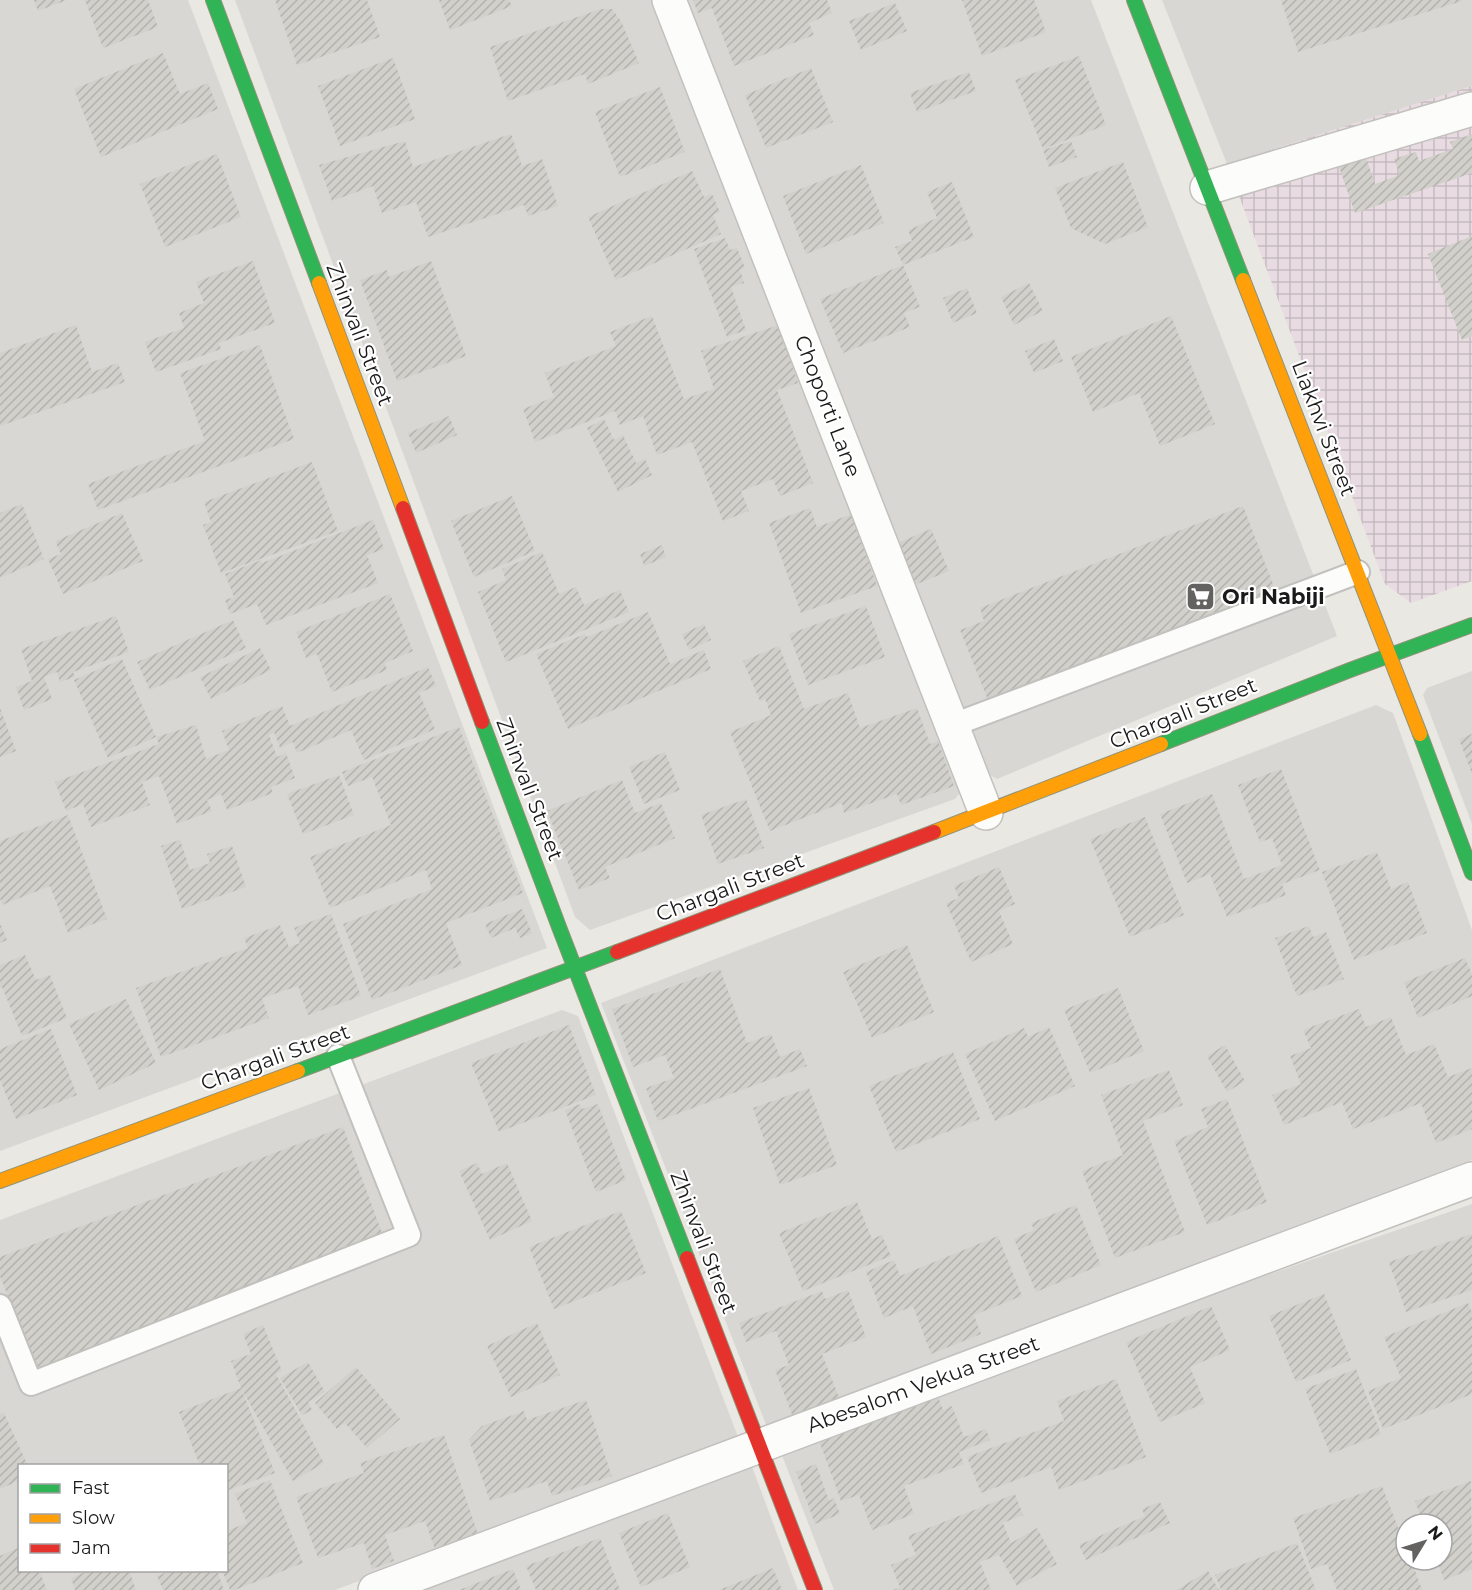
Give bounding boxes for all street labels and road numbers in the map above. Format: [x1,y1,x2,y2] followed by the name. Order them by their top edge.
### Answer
[321,259,399,409] street label: Zhinvali Street
[790,332,866,480] street label: Choporti Lane
[1287,357,1361,499] street label: Liakhvi Street
[1106,672,1260,754] street label: Chargali Street
[491,714,569,864] street label: Zhinvali Street
[652,847,808,927] street label: Chargali Street
[197,1018,353,1096] street label: Chargali Street
[665,1167,743,1317] street label: Zhinvali Street
[803,1330,1043,1438] street label: Abesalom Vekua Street

